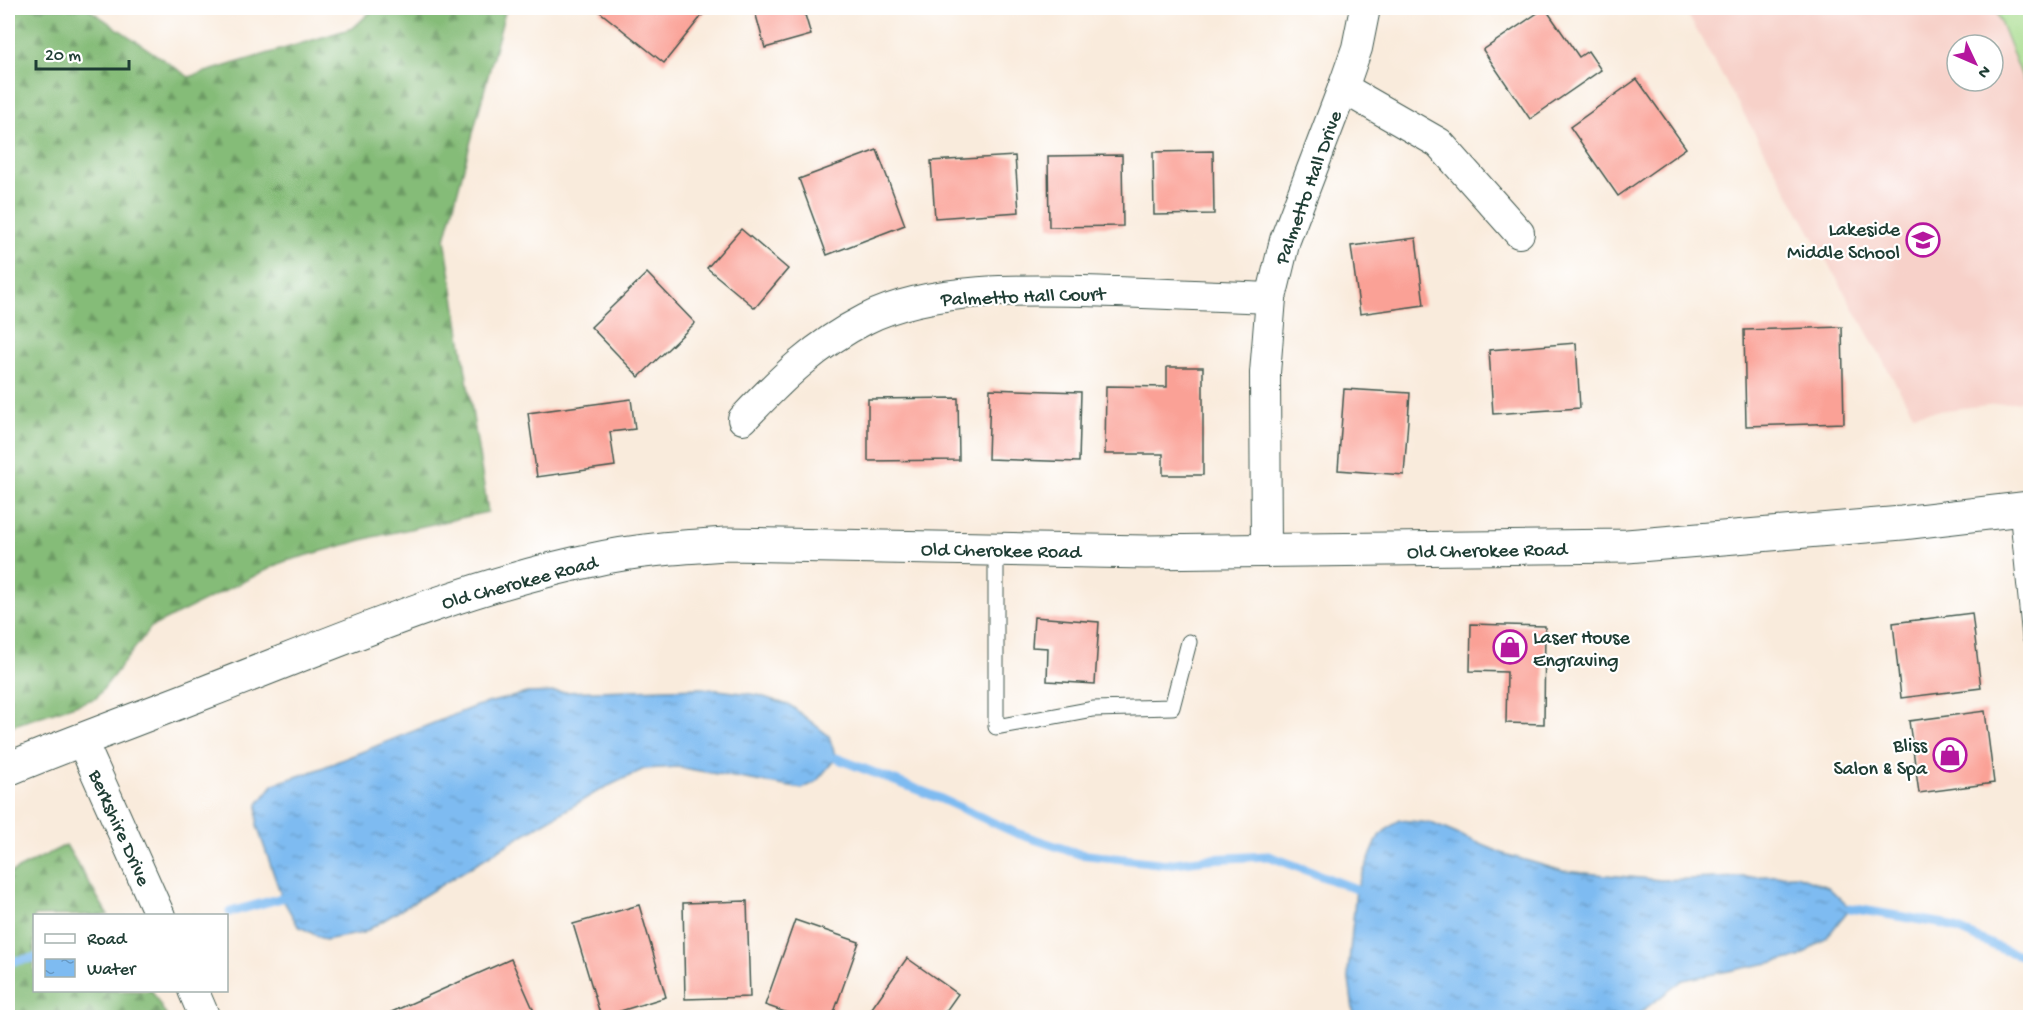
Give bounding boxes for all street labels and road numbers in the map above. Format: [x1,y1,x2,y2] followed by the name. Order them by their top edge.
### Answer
[1271,107,1349,269] street label: Palmetto Hall Drive
[940,284,1108,313] street label: Palmetto Hall Court
[921,540,1084,565] street label: Old Cherokee Road
[1407,540,1570,565] street label: Old Cherokee Road
[440,552,602,616] street label: Old Cherokee Road
[82,766,154,891] street label: Berkshire Drive

